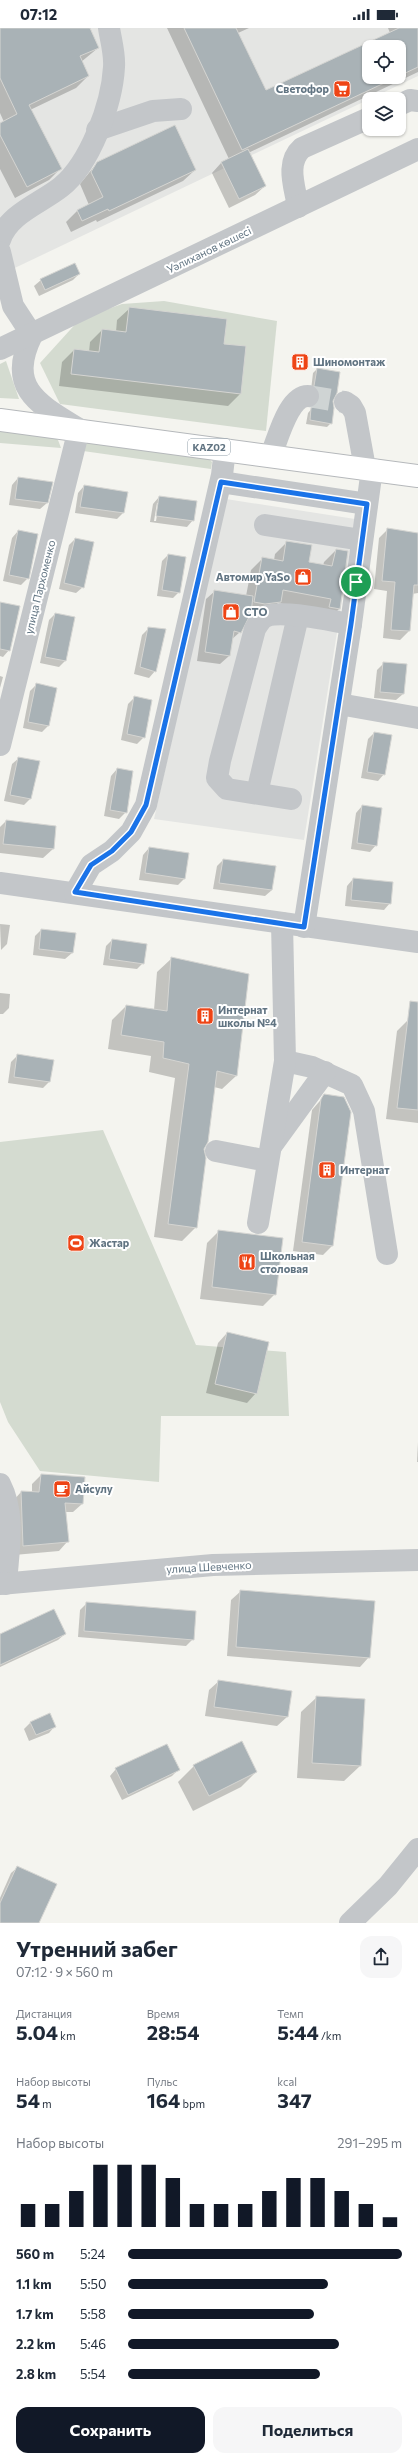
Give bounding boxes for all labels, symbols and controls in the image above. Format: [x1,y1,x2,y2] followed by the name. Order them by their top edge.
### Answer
[20,5,57,23] text: 07:12
[362,40,406,136] map controls
[362,40,406,84] button: locate
[332,79,352,99] supermarket icon: Светофор
[276,82,330,95] place label: Светофор
[362,92,406,136] button: layers
[164,223,253,276] street label: Уәлиханов көшесі
[290,352,310,372] building icon: Шиномонтаж
[313,355,386,368] place label: Шиномонтаж
[188,439,230,455] road number: KАZ02
[22,538,58,635] street label: улица Пархоменко
[339,565,373,599] pin
[293,567,313,587] shop icon: Автомир YaSo
[216,570,290,583] place label: Автомир YaSo
[345,571,367,593] icon: arrive
[221,602,241,622] shop icon: СТО
[244,605,267,618] place label: СТО
[218,1003,277,1029] place label: Интернат школы №4
[195,1006,215,1026] building icon: Интернат школы №4
[317,1160,337,1180] building icon: Интернат
[340,1163,390,1176] place label: Интернат
[66,1233,86,1253] sports icon: Жастар
[89,1236,130,1249] place label: Жастар
[260,1249,315,1275] place label: Школьная столовая
[237,1252,257,1272] restaurant icon: Школьная столовая
[52,1479,72,1499] cafe icon: Айсулу
[75,1482,113,1495] place label: Айсулу
[166,1558,252,1575] street label: улица Шевченко
[16,1935,178,1962] text: Утренний забег
[360,1936,402,1978] button: share
[16,1964,113,1980] text: 07:12 · 9 × 560 m
[16,2007,72,2020] text: Дистанция
[147,2007,180,2020] text: Время
[277,2007,303,2020] text: Темп
[16,2020,58,2044] text: 5.04
[147,2020,200,2044] text: 28:54
[277,2020,319,2044] text: 5:44
[58,2029,76,2042] text: km
[319,2029,341,2042] text: /km
[16,2075,91,2088] text: Набор высоты
[147,2075,178,2088] text: Пульс
[277,2075,297,2088] text: kcal
[16,2088,40,2112] text: 54
[147,2088,180,2112] text: 164
[277,2088,312,2112] text: 347
[40,2097,52,2110] text: m
[180,2097,205,2110] text: bpm
[16,2135,104,2151] text: Набор высоты
[337,2135,402,2151] text: 291–295 m
[16,2246,54,2262] text: 560 m
[80,2246,105,2262] text: 5:24
[16,2276,52,2292] text: 1.1 km
[80,2276,107,2292] text: 5:50
[16,2306,54,2322] text: 1.7 km
[80,2306,106,2322] text: 5:58
[16,2336,56,2352] text: 2.2 km
[80,2336,106,2352] text: 5:46
[16,2366,56,2382] text: 2.8 km
[80,2366,106,2382] text: 5:54
[16,2407,205,2453] button: Сохранить
[213,2407,402,2453] button: Поделиться

